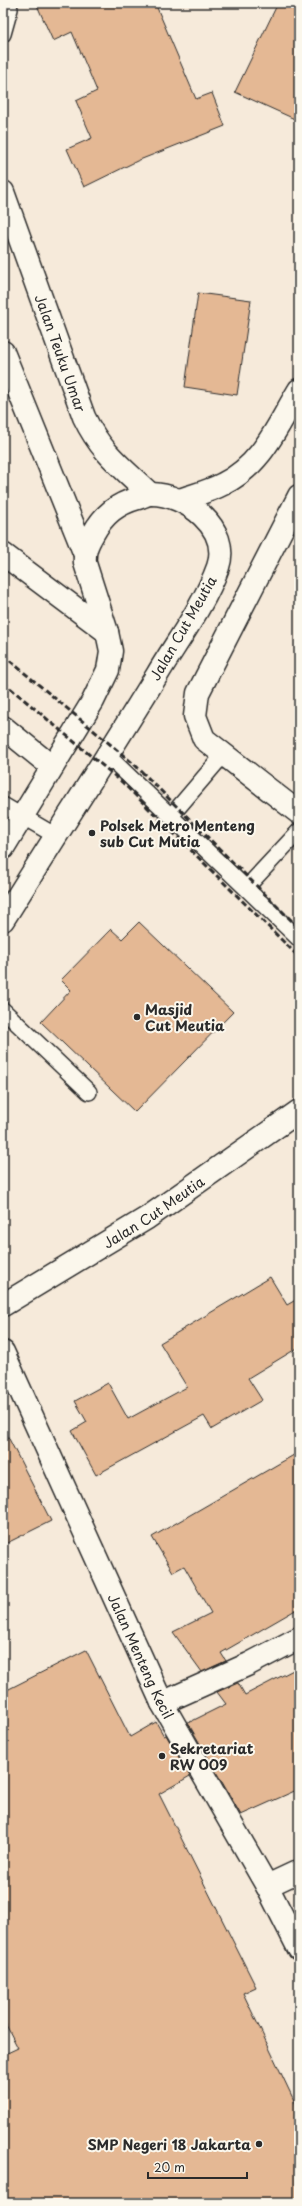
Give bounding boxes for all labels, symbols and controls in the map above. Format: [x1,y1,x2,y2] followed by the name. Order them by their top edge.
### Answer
[30,291,92,415] street label: Jalan Teuku Umar
[144,571,222,684] street label: Jalan Cut Meutia
[100,815,255,852] place label: Polsek Metro Menteng sub Cut Mutia
[87,828,97,838] marker: Polsek Metro Menteng sub Cut Mutia
[145,999,225,1036] place label: Masjid Cut Meutia
[132,1012,142,1022] marker: Masjid Cut Meutia
[99,1170,209,1253] street label: Jalan Cut Meutia
[103,1590,179,1723] street label: Jalan Menteng Kecil
[170,1738,254,1775] place label: Sekretariat RW 009
[157,1751,167,1761] marker: Sekretariat RW 009
[87,2134,251,2155] place label: SMP Negeri 18 Jakarta
[254,2139,264,2149] marker: SMP Negeri 18 Jakarta
[148,2154,247,2180] scale bar
[154,2158,185,2176] text: 20 m

